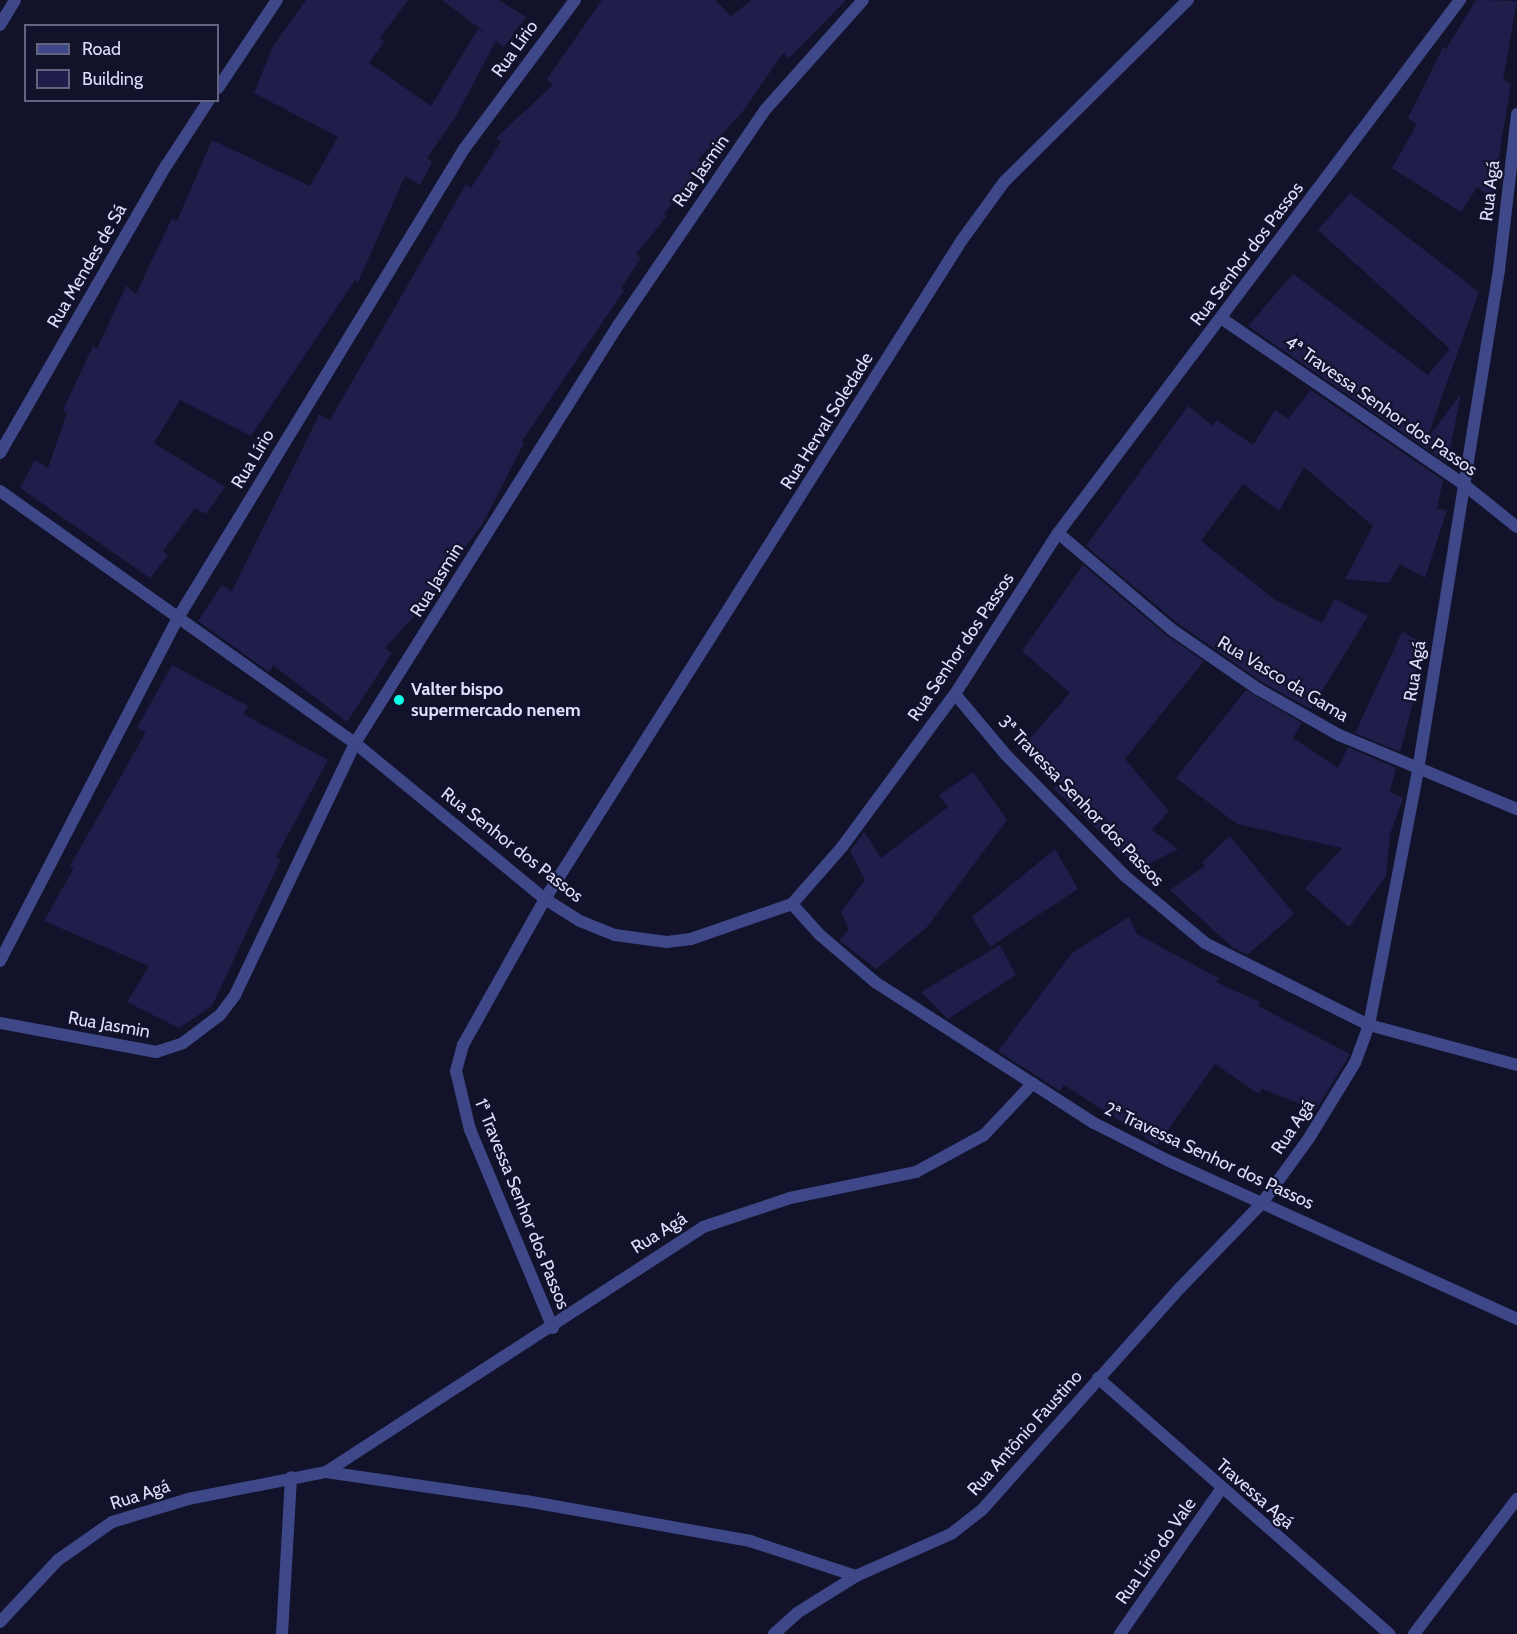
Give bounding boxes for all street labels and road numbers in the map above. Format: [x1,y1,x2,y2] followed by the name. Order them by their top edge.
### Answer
[487,16,543,82] street label: Rua Lírio
[668,131,734,211] street label: Rua Jasmin
[1476,159,1504,223] street label: Rua Agá
[1186,178,1308,330] street label: Rua Senhor dos Passos
[43,200,131,332] street label: Rua Mendes de Sá
[1281,331,1481,481] street label: 4ª Travessa Senhor dos Passos
[776,349,878,493] street label: Rua Herval Soledade
[227,426,279,492] street label: Rua Lírio
[406,539,468,621] street label: Rua Jasmin
[903,569,1019,725] street label: Rua Senhor dos Passos
[1214,631,1352,727] street label: Rua Vasco da Gama
[1400,639,1430,703] street label: Rua Agá
[994,711,1168,891] street label: 3ª Travessa Senhor dos Passos
[437,783,587,907] street label: Rua Senhor dos Passos
[66,1007,152,1043] street label: Rua Jasmin
[470,1096,574,1312] street label: 1ª Travessa Senhor dos Passos
[1267,1096,1319,1158] street label: Rua Agá
[1101,1098,1317,1214] street label: 2ª Travessa Senhor dos Passos
[627,1208,691,1258] street label: Rua Agá
[963,1366,1087,1500] street label: Rua Antônio Faustino
[1212,1454,1298,1534] street label: Travessa Agá
[108,1475,172,1515] street label: Rua Agá
[1111,1494,1201,1608] street label: Rua Lírio do Vale

